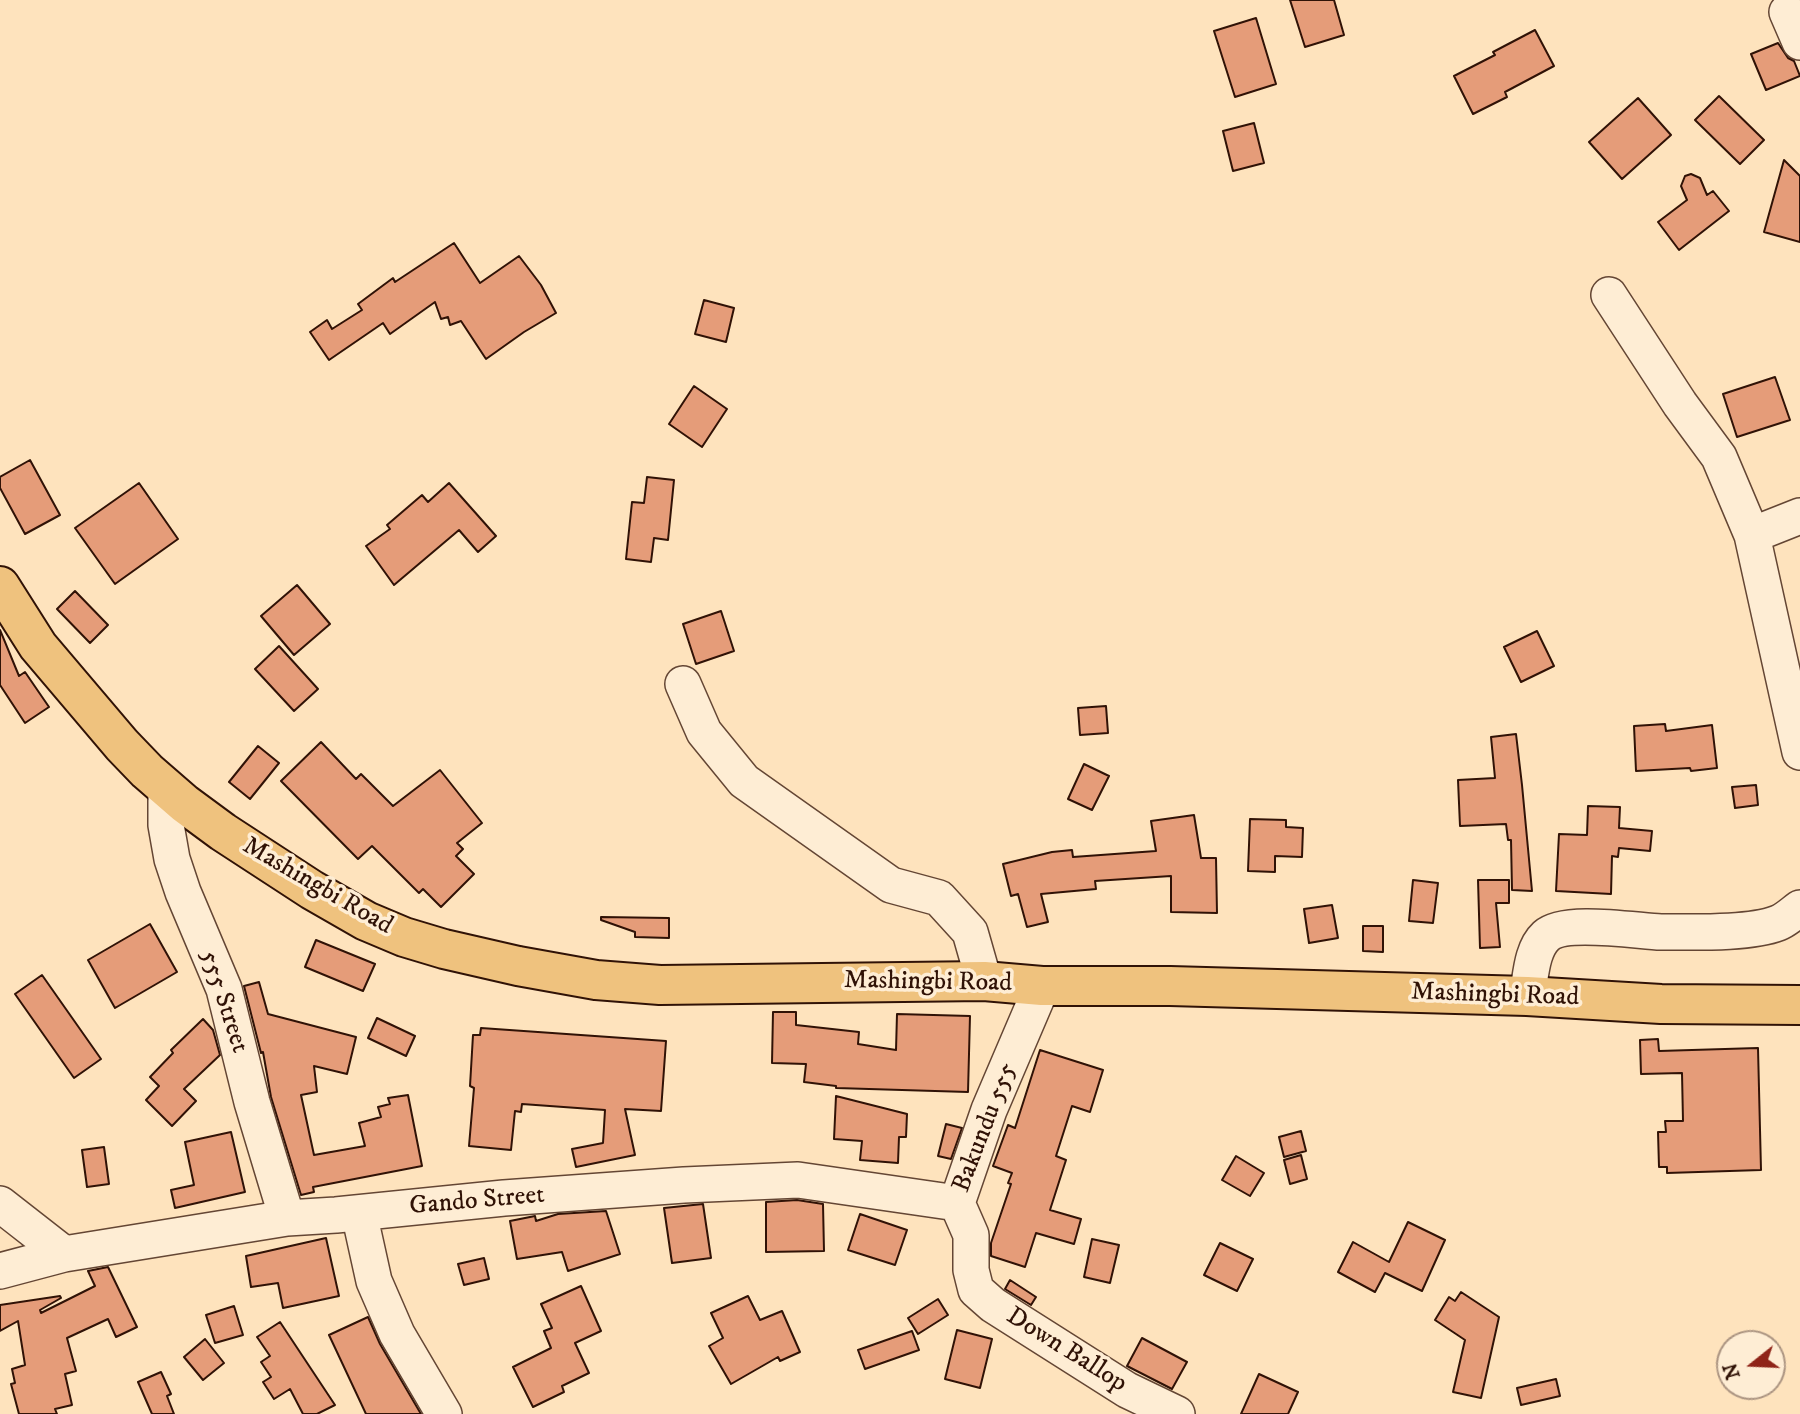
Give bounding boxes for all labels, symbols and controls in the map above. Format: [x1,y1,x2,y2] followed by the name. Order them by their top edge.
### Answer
[236,831,398,943] street label: Mashingbi Road
[192,947,254,1057] street label: 555 Street
[844,966,1012,1000] street label: Mashingbi Road
[1410,977,1580,1015] street label: Mashingbi Road
[947,1059,1025,1197] street label: Bakundu 555
[408,1181,546,1223] street label: Gando Street
[1000,1302,1132,1400] street label: Down Ballop
[1716,1330,1786,1400] north arrow
[1719,1360,1746,1382] text: N

